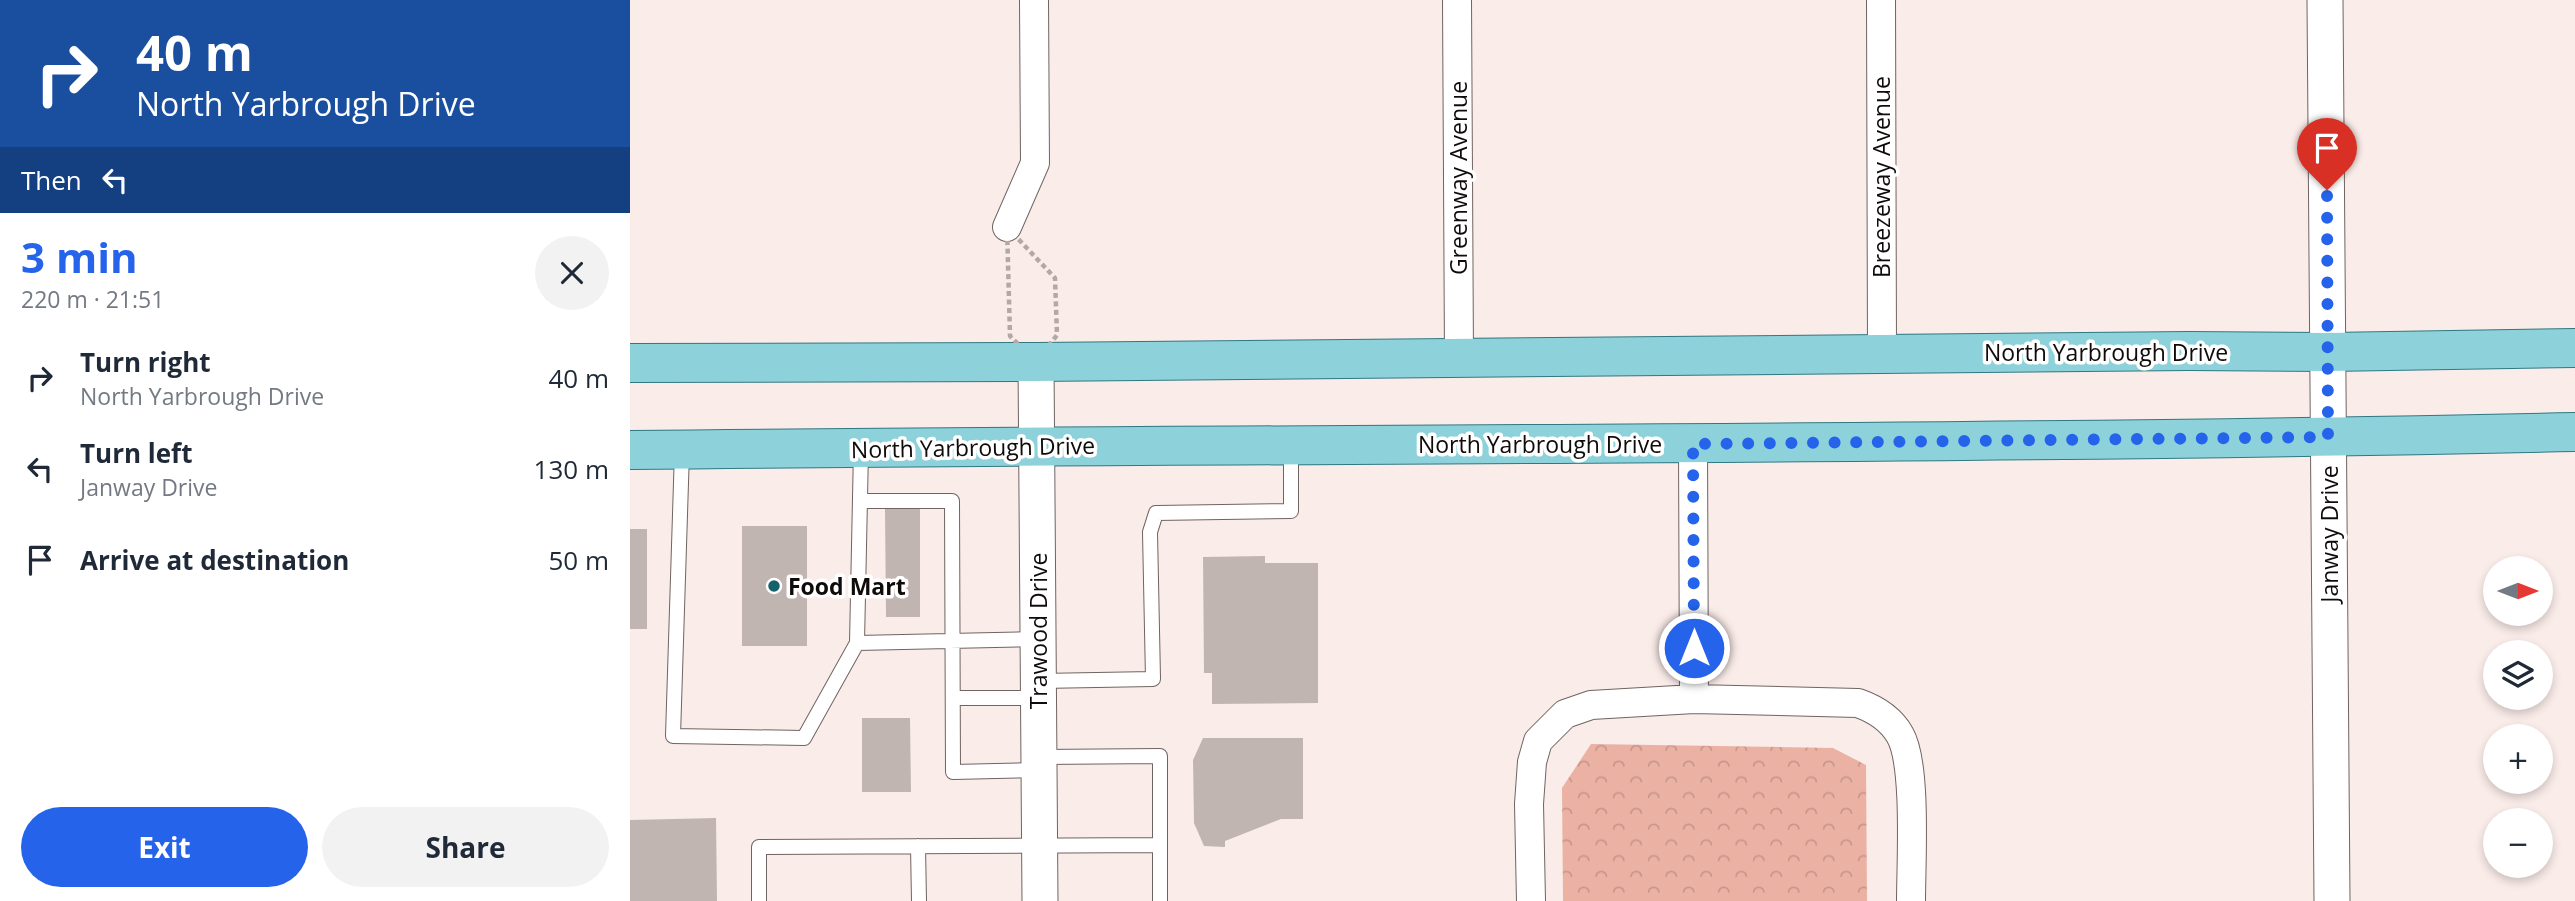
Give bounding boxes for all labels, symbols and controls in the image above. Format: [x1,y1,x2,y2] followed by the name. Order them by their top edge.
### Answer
[136,19,253,85] text: 40 m
[21,28,112,119] icon: right
[1865,76,1897,278] street label: Breezeway Avenue
[1442,81,1474,275] street label: Greenway Avenue
[136,82,476,125] text: North Yarbrough Drive
[2297,118,2357,190] pin
[2308,129,2346,167] icon: arrive
[96,161,134,199] icon: left
[21,162,82,198] text: Then
[21,228,138,285] text: 3 min
[535,236,609,310] button: close
[21,283,164,315] text: 220 m · 21:51
[1984,336,2228,368] street label: North Yarbrough Drive
[80,344,211,380] text: Turn right
[21,359,59,397] icon: right
[548,360,609,396] text: 40 m
[80,380,324,412] text: North Yarbrough Drive
[1418,428,1662,460] street label: North Yarbrough Drive
[851,429,1095,465] street label: North Yarbrough Drive
[80,435,192,471] text: Turn left
[21,450,59,488] icon: left
[534,451,609,487] text: 130 m
[2313,465,2345,605] street label: Janway Drive
[80,471,217,503] text: Janway Drive
[21,541,59,579] icon: arrive
[80,542,349,578] text: Arrive at destination
[548,542,609,578] text: 50 m
[1022,553,1054,709] street label: Trawood Drive
[2483,556,2553,626] north arrow
[2483,556,2553,878] map controls
[788,570,906,602] place label: Food Mart
[766,578,782,594] marker: Food Mart
[1657,611,1731,685] position arrow
[2483,640,2553,710] button: layers
[2483,724,2553,794] button: +
[21,807,308,887] button: Exit
[322,807,609,887] button: Share
[2483,808,2553,878] button: −

